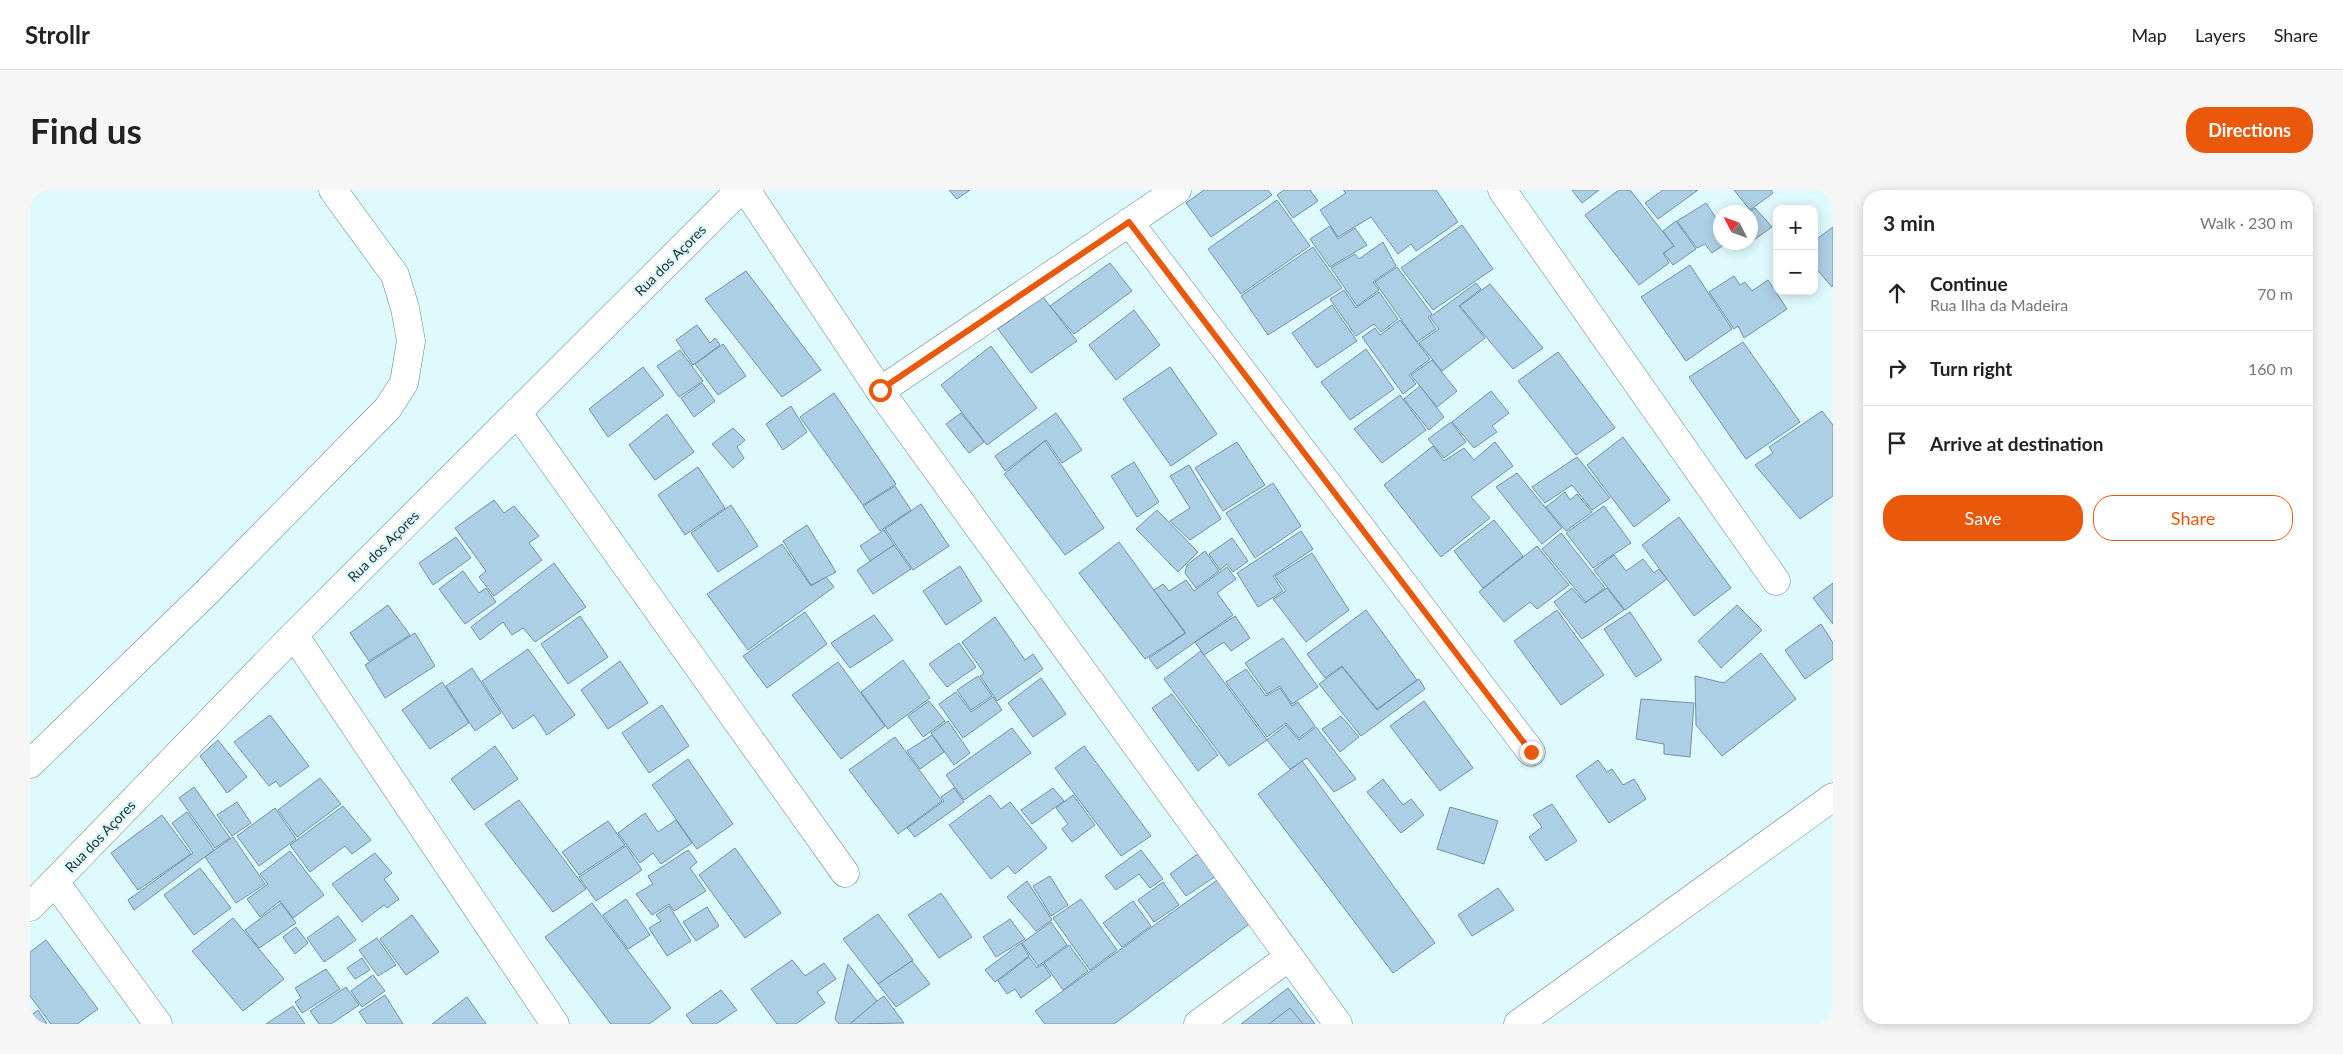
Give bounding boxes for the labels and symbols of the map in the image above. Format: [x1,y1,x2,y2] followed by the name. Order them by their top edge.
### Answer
[1713,205,1758,250] north arrow
[631,221,709,299] street label: Rua dos Açores
[869,379,892,402] route start
[344,507,422,585] street label: Rua dos Açores
[1520,741,1543,764] route end
[61,796,139,876] street label: Rua dos Açores

